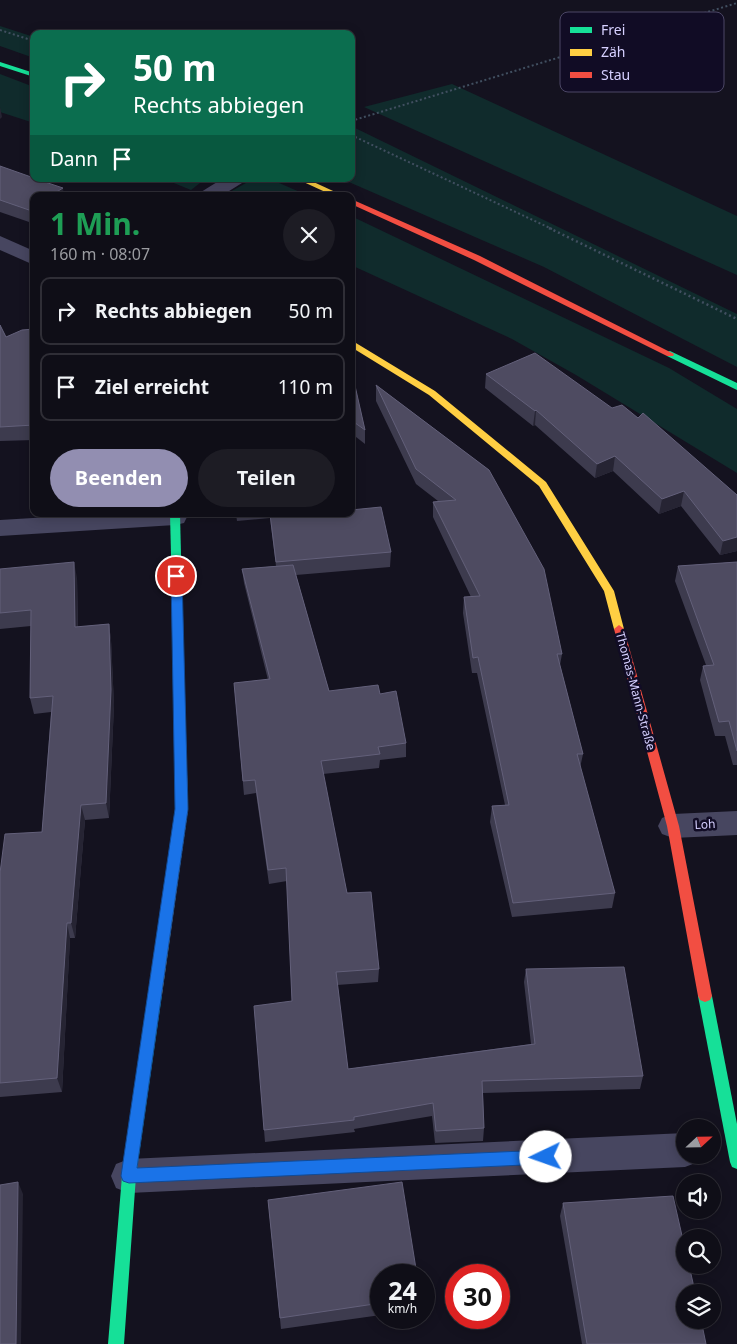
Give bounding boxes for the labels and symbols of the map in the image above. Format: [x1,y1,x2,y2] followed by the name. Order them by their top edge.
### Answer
[560,12,724,92] legend
[601,20,625,39] text: Frei
[601,42,626,61] text: Zäh
[601,65,630,84] text: Stau
[155,555,197,597] pin
[612,630,660,752] street label: Thomas-Mann-Straße
[694,815,716,833] street label: Loh
[676,1119,721,1164] north arrow
[519,1130,571,1182] position arrow
[445,1264,510,1329] speed limit sign: 30

